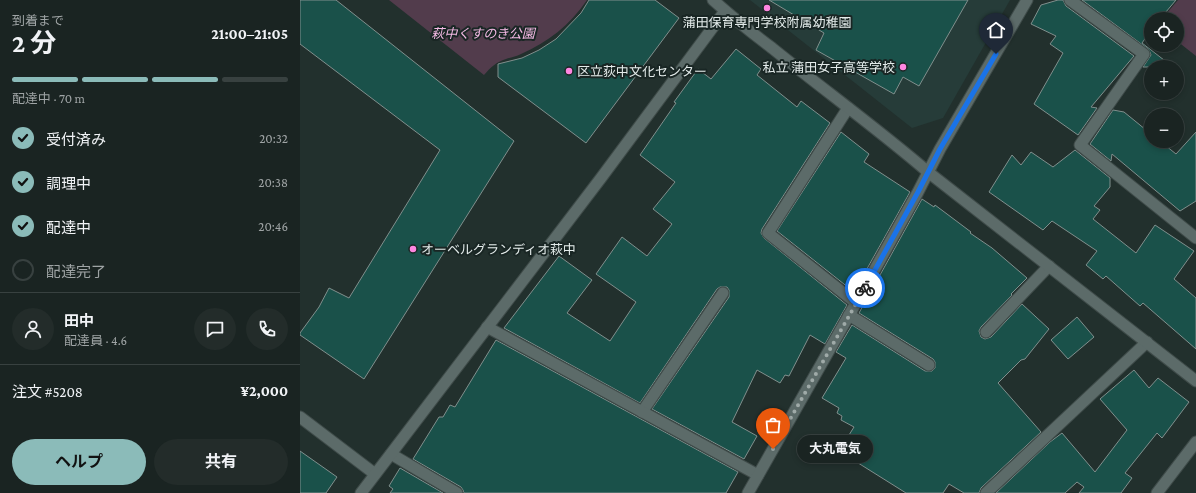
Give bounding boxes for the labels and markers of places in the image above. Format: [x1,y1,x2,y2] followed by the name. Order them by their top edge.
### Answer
[762,3,772,13] marker: 蒲田保育専門学校附属幼稚園
[979,13,1013,54] pin
[682,15,852,30] place label: 蒲田保育専門学校附属幼稚園
[763,60,895,75] place label: 私立 蒲田女子高等学校
[898,62,908,72] marker: 私立 蒲田女子高等学校
[577,64,707,79] place label: 区立荻中文化センター
[564,66,574,76] marker: 区立荻中文化センター
[421,242,576,257] place label: オーベルグランディオ萩中
[408,244,418,254] marker: オーベルグランディオ萩中
[756,408,790,449] pin
[797,435,873,463] callout: 大丸電気

